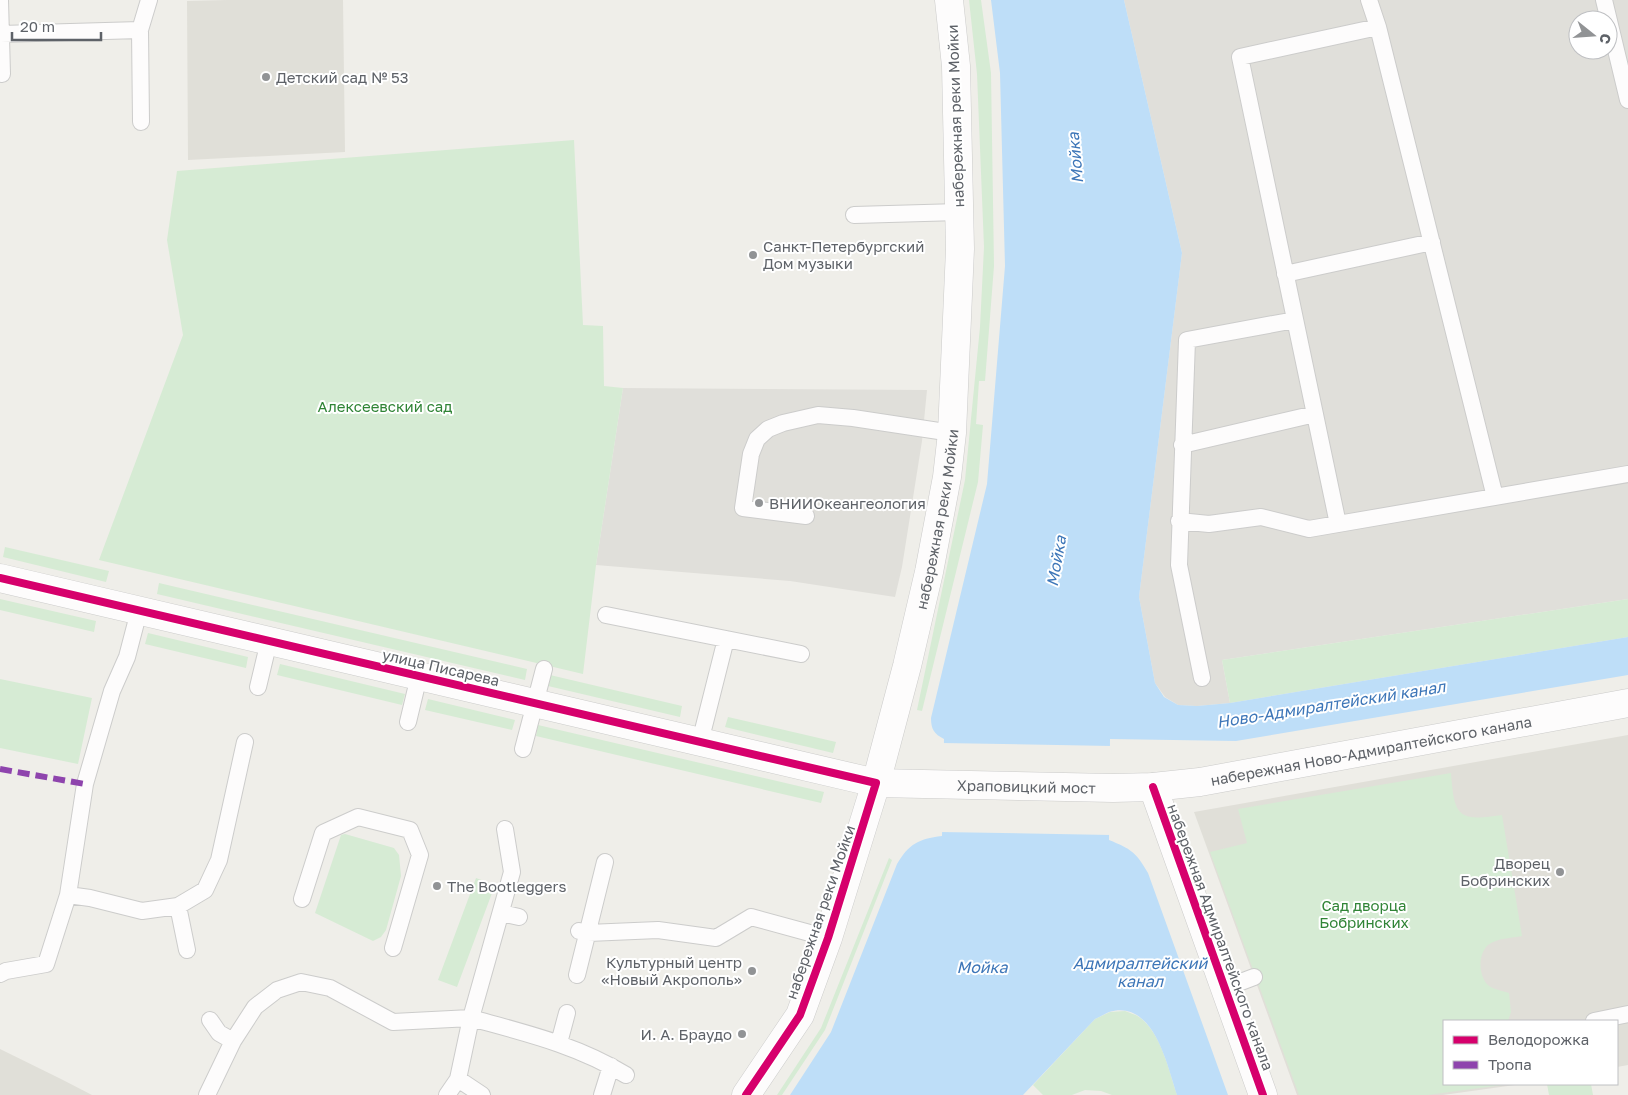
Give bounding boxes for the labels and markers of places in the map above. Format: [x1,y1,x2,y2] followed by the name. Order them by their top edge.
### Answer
[276,68,409,86] place label: Детский сад № 53
[260,71,272,83] marker: Детский сад № 53
[763,237,924,272] place label: Санкт-Петербургский Дом музыки
[747,249,759,261] marker: Санкт-Петербургский Дом музыки
[769,494,926,512] place label: ВНИИОкеангеология
[753,497,765,509] marker: ВНИИОкеангеология
[1460,854,1550,889] place label: Дворец Бобринских
[1554,866,1566,878] marker: Дворец Бобринских
[447,877,566,895] place label: The Bootleggers
[431,880,443,892] marker: The Bootleggers
[601,953,742,988] place label: Культурный центр «Новый Акрополь»
[746,965,758,977] marker: Культурный центр «Новый Акрополь»
[640,1025,732,1043] place label: И. А. Браудо
[736,1028,748,1040] marker: И. А. Браудо

